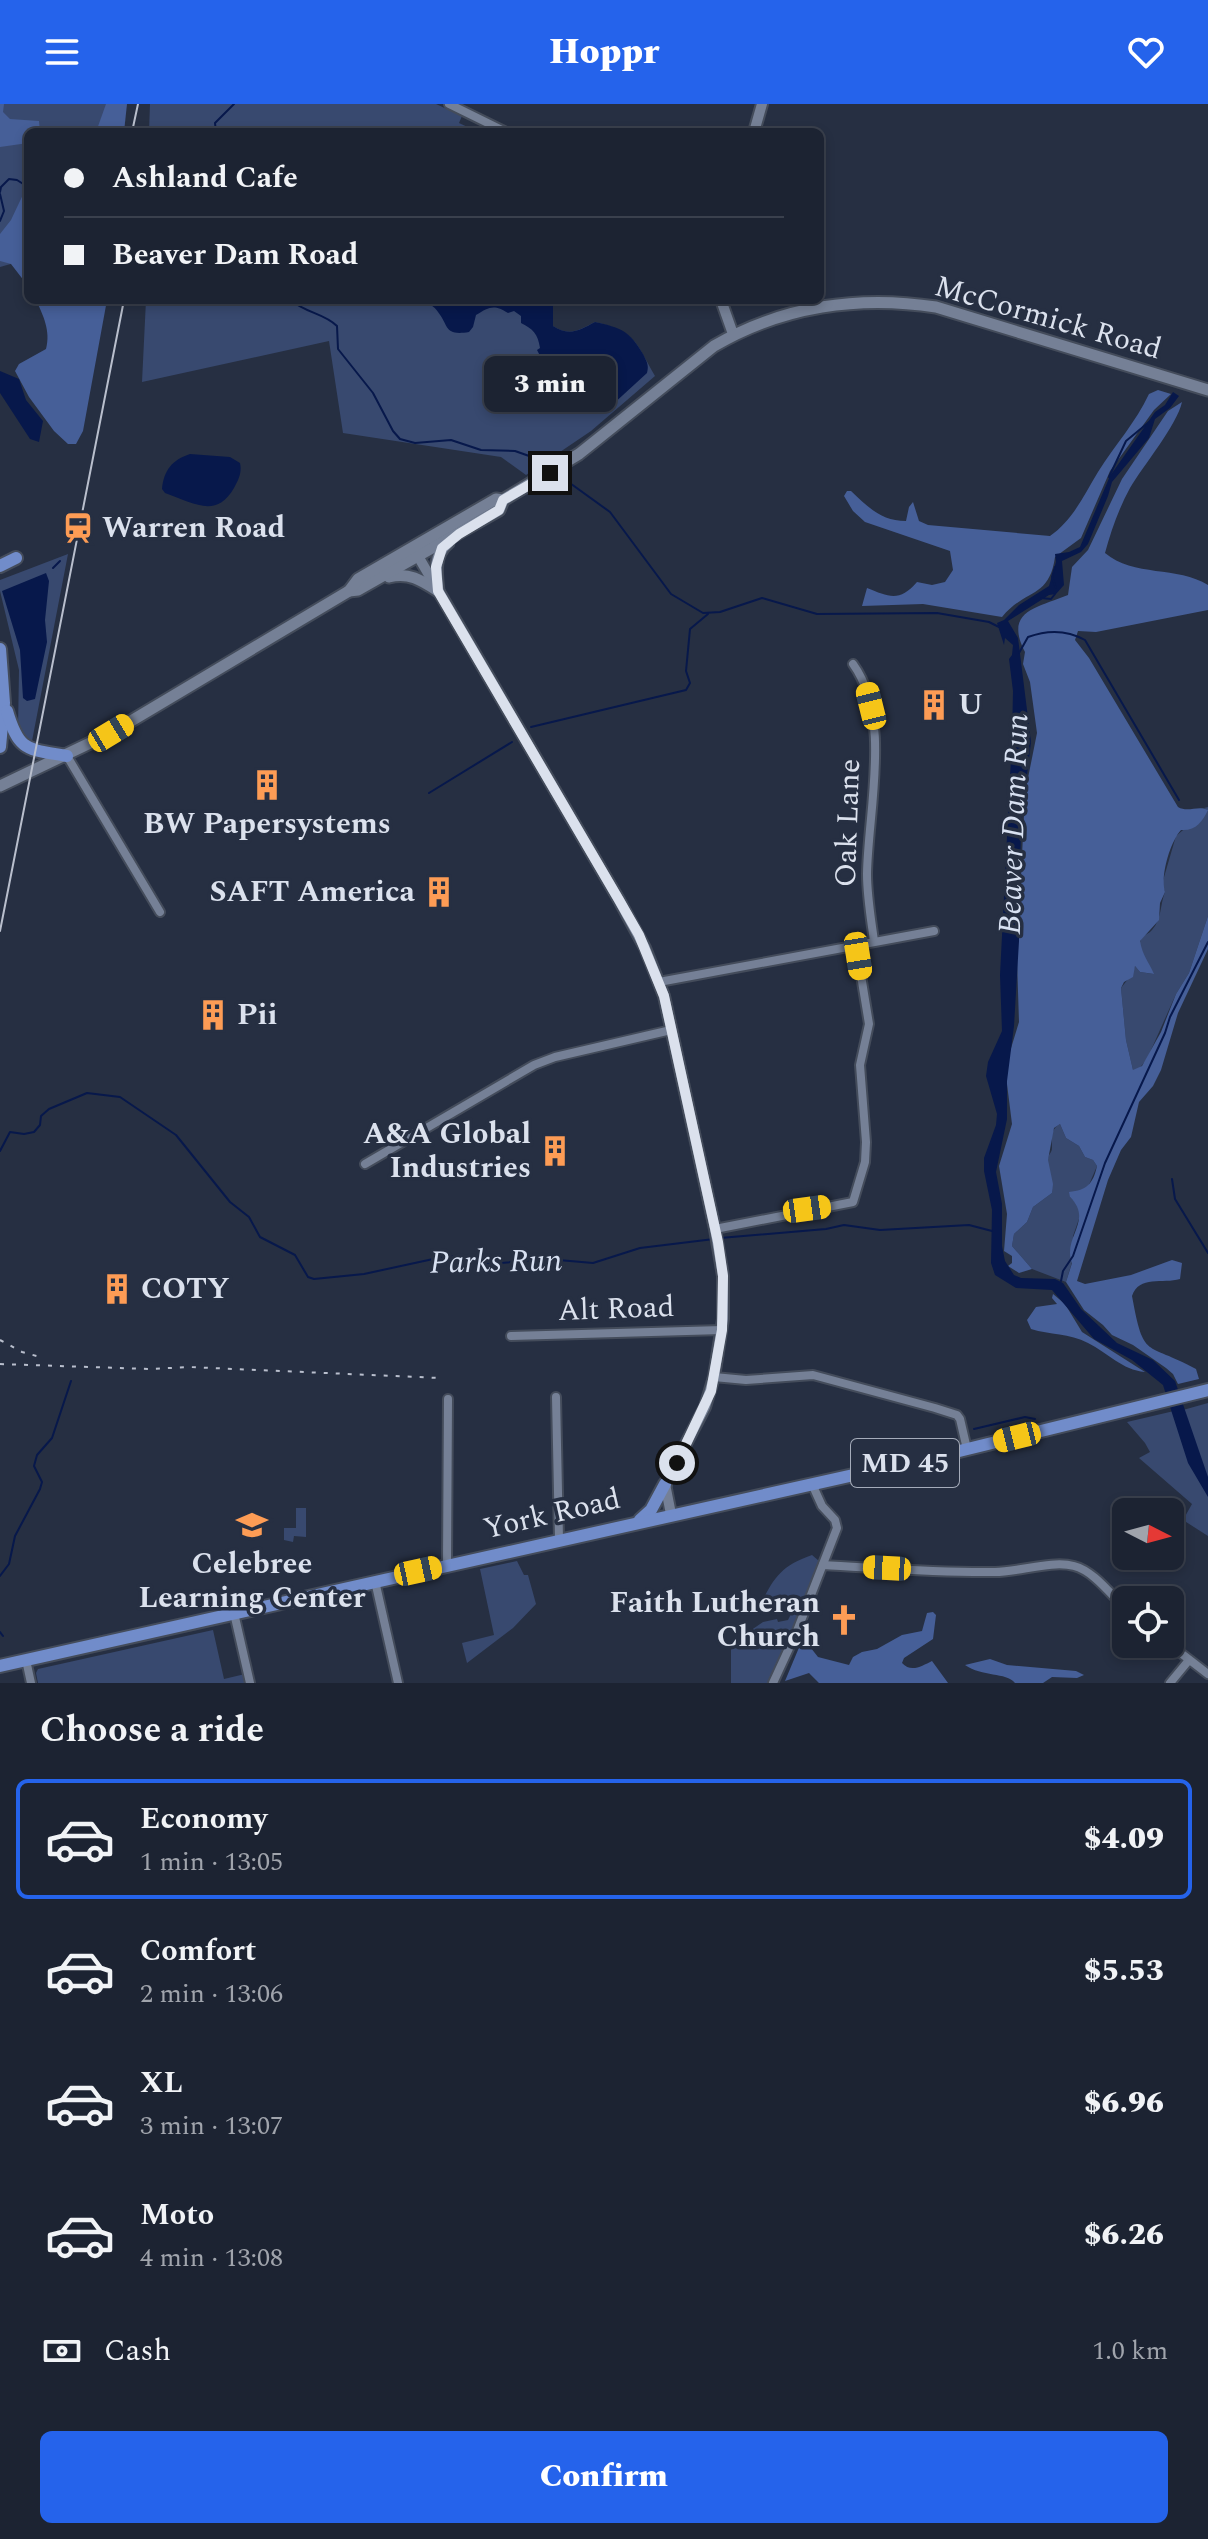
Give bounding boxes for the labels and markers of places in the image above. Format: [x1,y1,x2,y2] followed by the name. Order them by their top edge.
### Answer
[102,505,285,551] place label: Warren Road
[61,511,95,545] station icon: Warren Road
[958,682,983,728] place label: U
[917,688,951,722] building icon: U
[250,768,284,802] building icon: BW Papersystems
[143,801,391,847] place label: BW Papersystems
[210,869,416,915] place label: SAFT America
[422,875,456,909] building icon: SAFT America
[237,992,278,1038] place label: Pii
[196,998,230,1032] building icon: Pii
[363,1111,531,1191] place label: A&A Global Industries
[538,1134,572,1168] building icon: A&A Global Industries
[141,1266,230,1312] place label: COTY
[100,1272,134,1306] building icon: COTY
[235,1508,269,1542] school or university icon: Celebree Learning Center
[138,1541,366,1621] place label: Celebree Learning Center
[609,1580,820,1660] place label: Faith Lutheran Church
[827,1603,861,1637] church icon: Faith Lutheran Church

